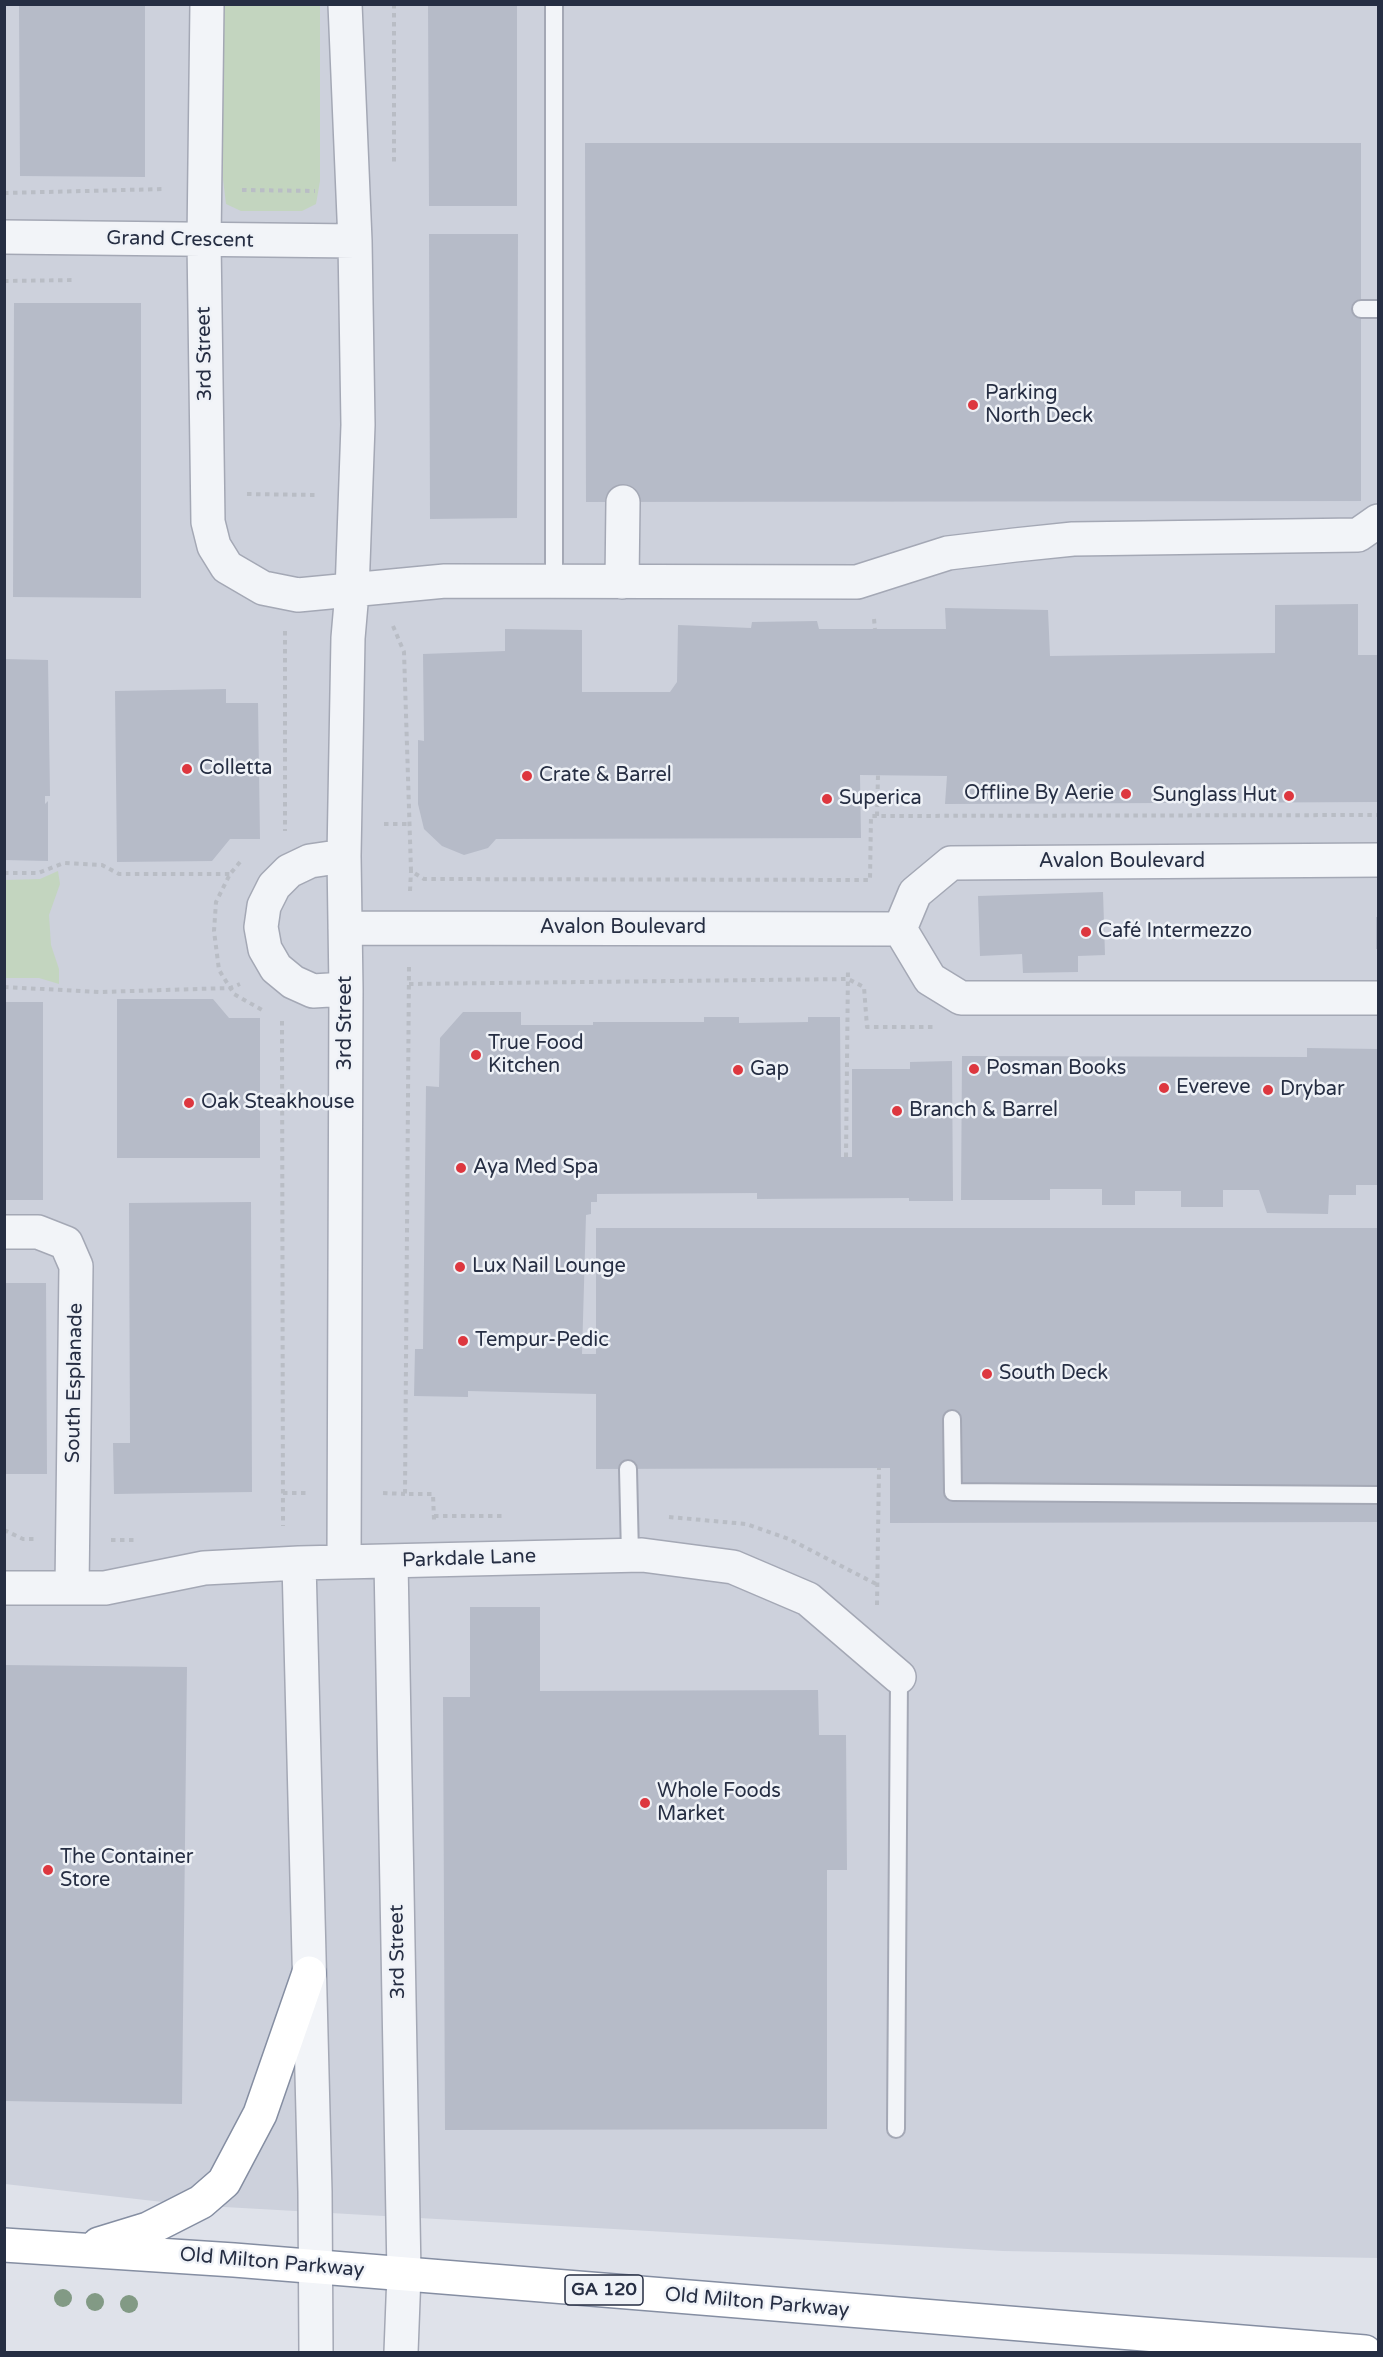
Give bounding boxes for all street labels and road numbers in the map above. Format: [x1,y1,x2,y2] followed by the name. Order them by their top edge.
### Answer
[106,227,254,253] street label: Grand Crescent
[192,306,218,402] street label: 3rd Street
[1039,850,1205,874] street label: Avalon Boulevard
[540,916,706,940] street label: Avalon Boulevard
[334,976,358,1070] street label: 3rd Street
[62,1303,88,1463] street label: South Esplanade
[402,1545,536,1573] street label: Parkdale Lane
[385,1904,411,2000] street label: 3rd Street
[179,2243,365,2283] street label: Old Milton Parkway
[565,2275,643,2305] road number: GA 120
[664,2283,850,2323] street label: Old Milton Parkway

